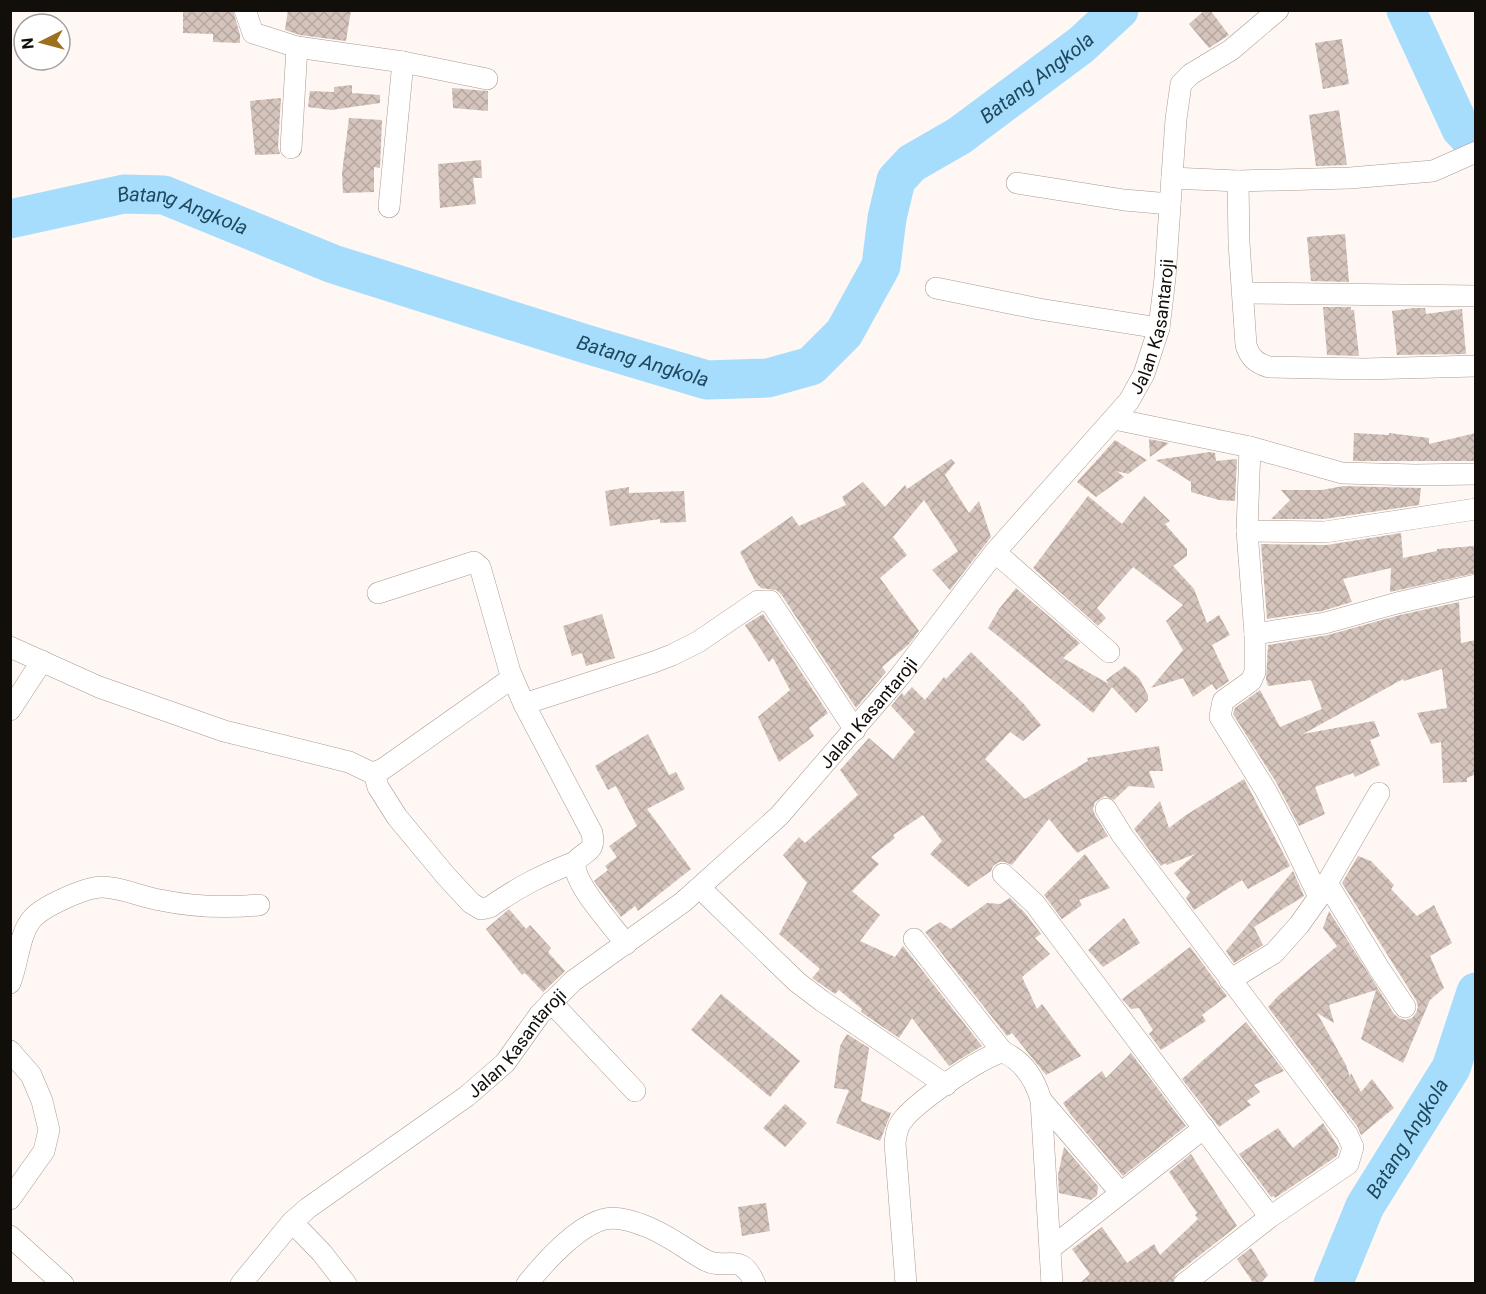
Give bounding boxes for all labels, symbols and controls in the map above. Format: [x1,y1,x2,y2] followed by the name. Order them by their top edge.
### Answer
[12,12,72,72] north arrow
[975,27,1099,128] water label: Batang Angkola
[18,37,38,50] text: N
[115,181,251,240] water label: Batang Angkola
[1125,258,1177,398] street label: Jalan Kasantaroji
[574,330,712,392] water label: Batang Angkola
[815,653,921,772] street label: Jalan Kasantaroji
[463,984,570,1102] street label: Jalan Kasantaroji
[1361,1074,1453,1203] water label: Batang Angkola

